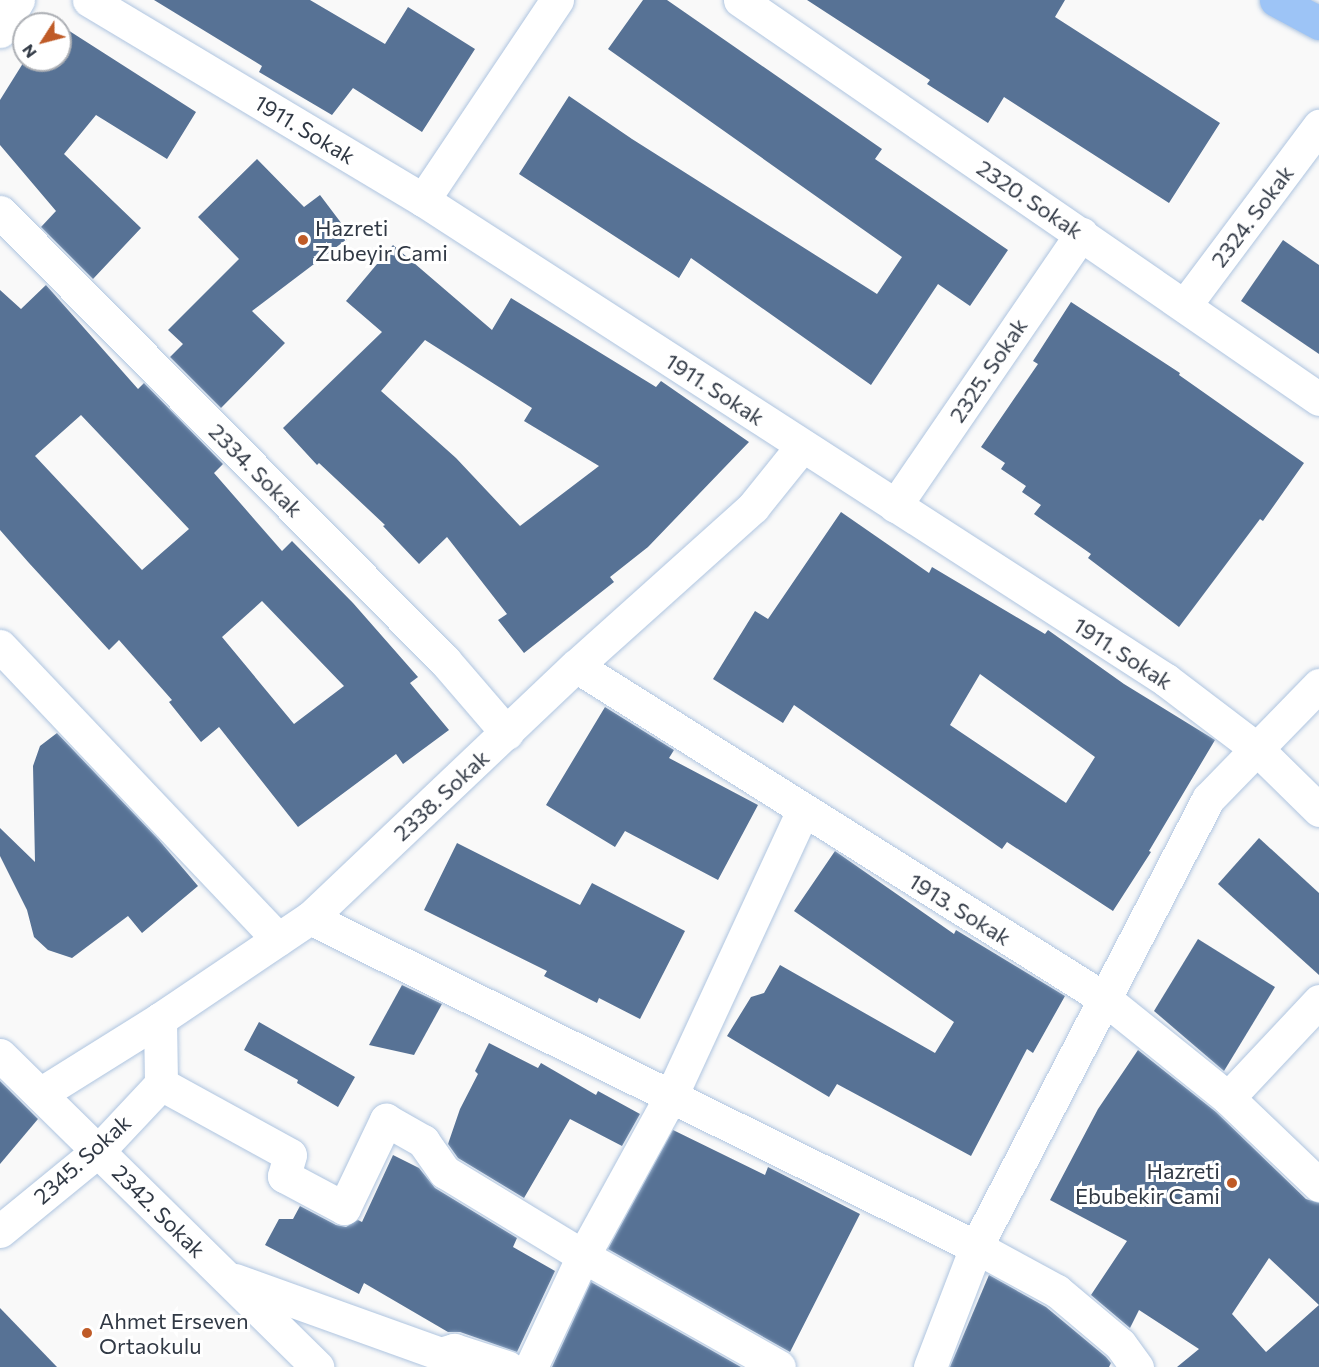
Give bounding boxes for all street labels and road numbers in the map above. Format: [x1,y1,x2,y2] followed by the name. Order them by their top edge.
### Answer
[250,89,360,169] street label: 1911. Sokak
[972,154,1088,244] street label: 2320. Sokak
[1205,160,1299,272] street label: 2324. Sokak
[944,313,1032,427] street label: 2325. Sokak
[661,347,769,431] street label: 1911. Sokak
[204,418,308,522] street label: 2334. Sokak
[1069,611,1177,695] street label: 1911. Sokak
[388,744,494,846] street label: 2338. Sokak
[904,867,1016,951] street label: 1913. Sokak
[28,1109,136,1209] street label: 2345. Sokak
[107,1159,211,1263] street label: 2342. Sokak

